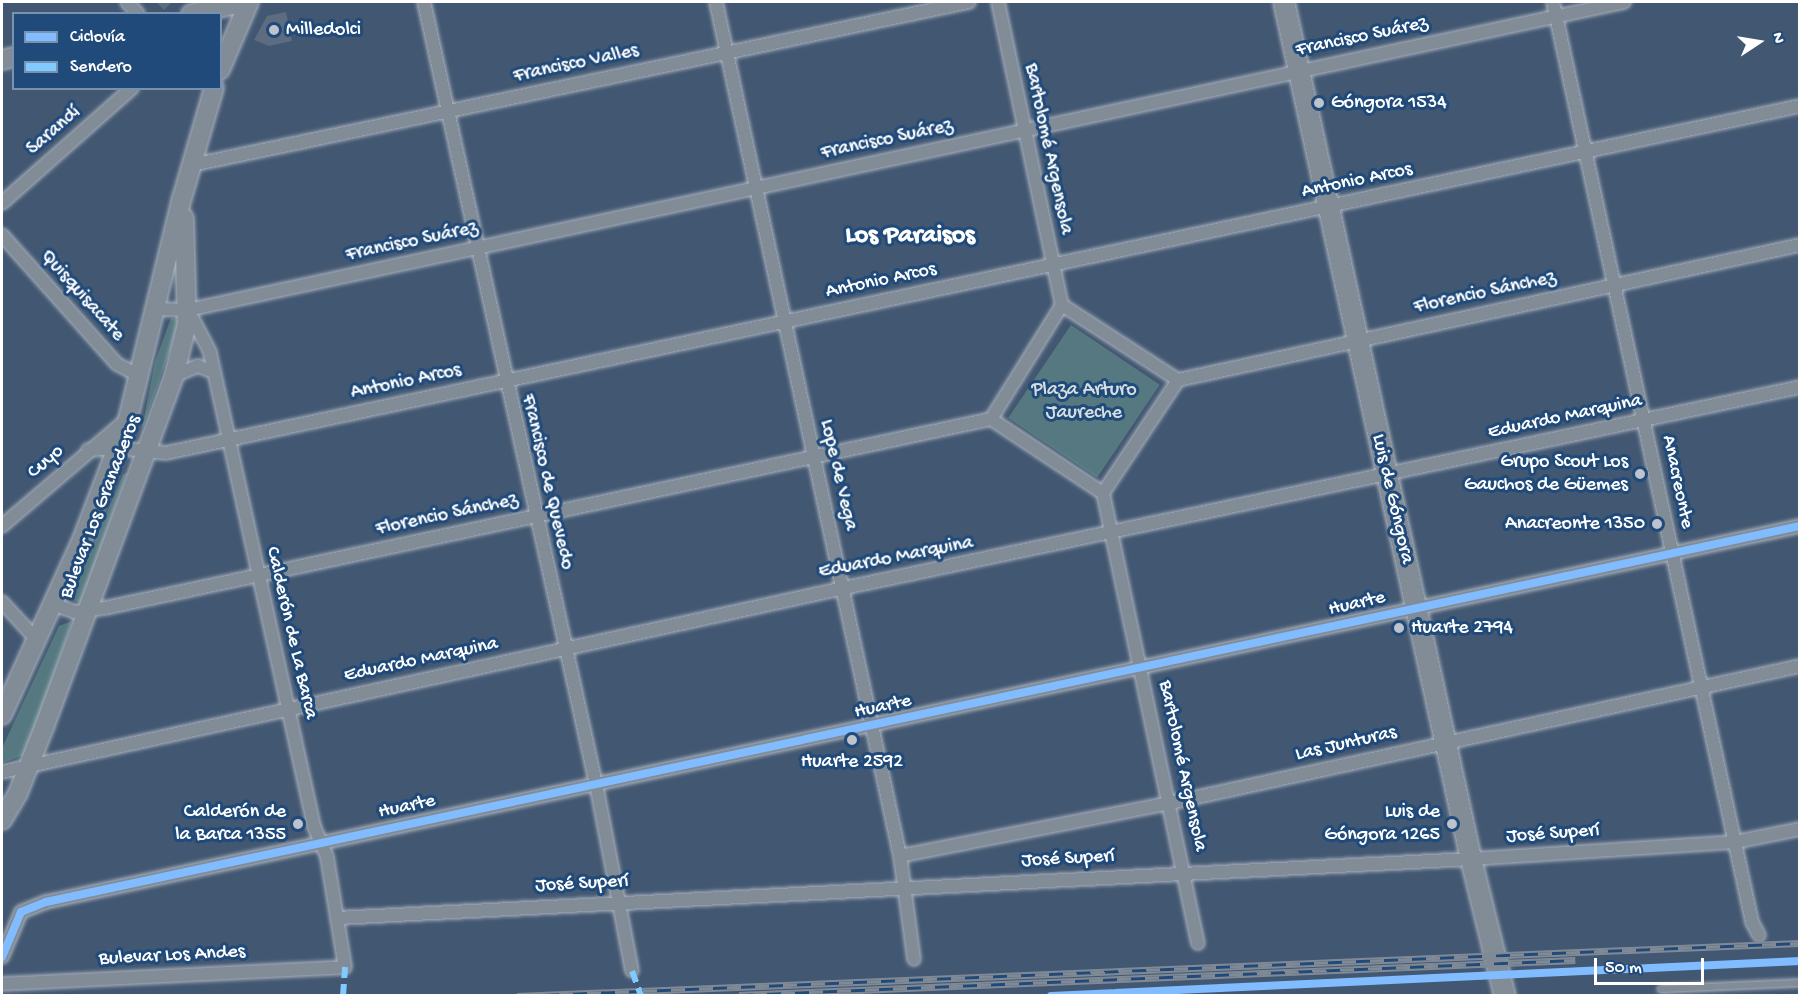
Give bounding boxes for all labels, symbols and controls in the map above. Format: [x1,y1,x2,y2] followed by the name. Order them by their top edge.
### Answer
[1294,11,1430,63] street label: Francisco Suárez
[12,12,222,90] legend
[1729,12,1789,72] north arrow
[286,18,361,42] place label: Milledolci
[267,23,281,37] marker: Milledolci
[70,27,125,48] text: Ciclovía
[1767,31,1787,45] text: N
[511,39,641,89] street label: Francisco Valles
[70,57,132,78] text: Sendero
[1018,61,1078,237] street label: Bartolomé Argensola
[1331,91,1447,115] place label: Góngora 1534
[1312,96,1326,110] marker: Góngora 1534
[22,101,86,161] street label: Sarandí
[819,114,955,166] street label: Francisco Suárez
[1300,158,1414,204] street label: Antonio Arcos
[344,216,480,268] street label: Francisco Suárez
[845,221,975,253] district label: Los Paraisos
[35,245,129,347] street label: Quisquisacate
[824,258,938,304] street label: Antonio Arcos
[1412,266,1558,320] street label: Florencio Sánchez
[349,359,463,405] street label: Antonio Arcos
[1031,378,1137,425] park label: Plaza Arturo Jaureche
[1486,389,1644,445] street label: Eduardo Marquina
[515,392,579,572] street label: Francisco de Quevedo
[55,412,147,602] street label: Bulevar Los Granaderos
[814,417,862,533] street label: Lope de Vega
[1365,432,1419,566] street label: Luis de Góngora
[1655,433,1699,531] street label: Anacreonte
[23,440,69,484] street label: Cuyo
[1464,450,1628,497] place label: Grupo Scout Los Gauchos de Güemes
[1633,467,1647,481] marker: Grupo Scout Los Gauchos de Güemes
[374,488,520,542] street label: Florencio Sánchez
[1505,512,1645,536] place label: Anacreonte 1350
[1650,517,1664,531] marker: Anacreonte 1350
[817,531,975,585] street label: Eduardo Marquina
[259,544,323,722] street label: Calderón de La Barca
[1326,586,1388,622] street label: Huarte
[1411,616,1513,640] place label: Huarte 2794
[1392,621,1406,635] marker: Huarte 2794
[342,632,500,688] street label: Eduardo Marquina
[1152,678,1212,854] street label: Bartolomé Argensola
[852,689,914,725] street label: Huarte
[1293,721,1399,767] street label: Las Junturas
[845,733,859,747] marker: Huarte 2592
[801,750,903,774] place label: Huarte 2592
[376,789,438,825] street label: Huarte
[175,801,286,848] place label: Calderón de la Barca 1355
[1324,801,1440,848] place label: Luis de Góngora 1265
[291,817,305,831] marker: Calderón de la Barca 1355
[1445,817,1459,831] marker: Luis de Góngora 1265
[1505,819,1601,849] street label: José Superí
[1021,845,1115,873] street label: José Superí
[535,870,629,898] street label: José Superí
[98,940,246,972] street label: Bulevar Los Andes
[1597,946,1706,984] scale bar
[1605,958,1642,979] text: 50 m

